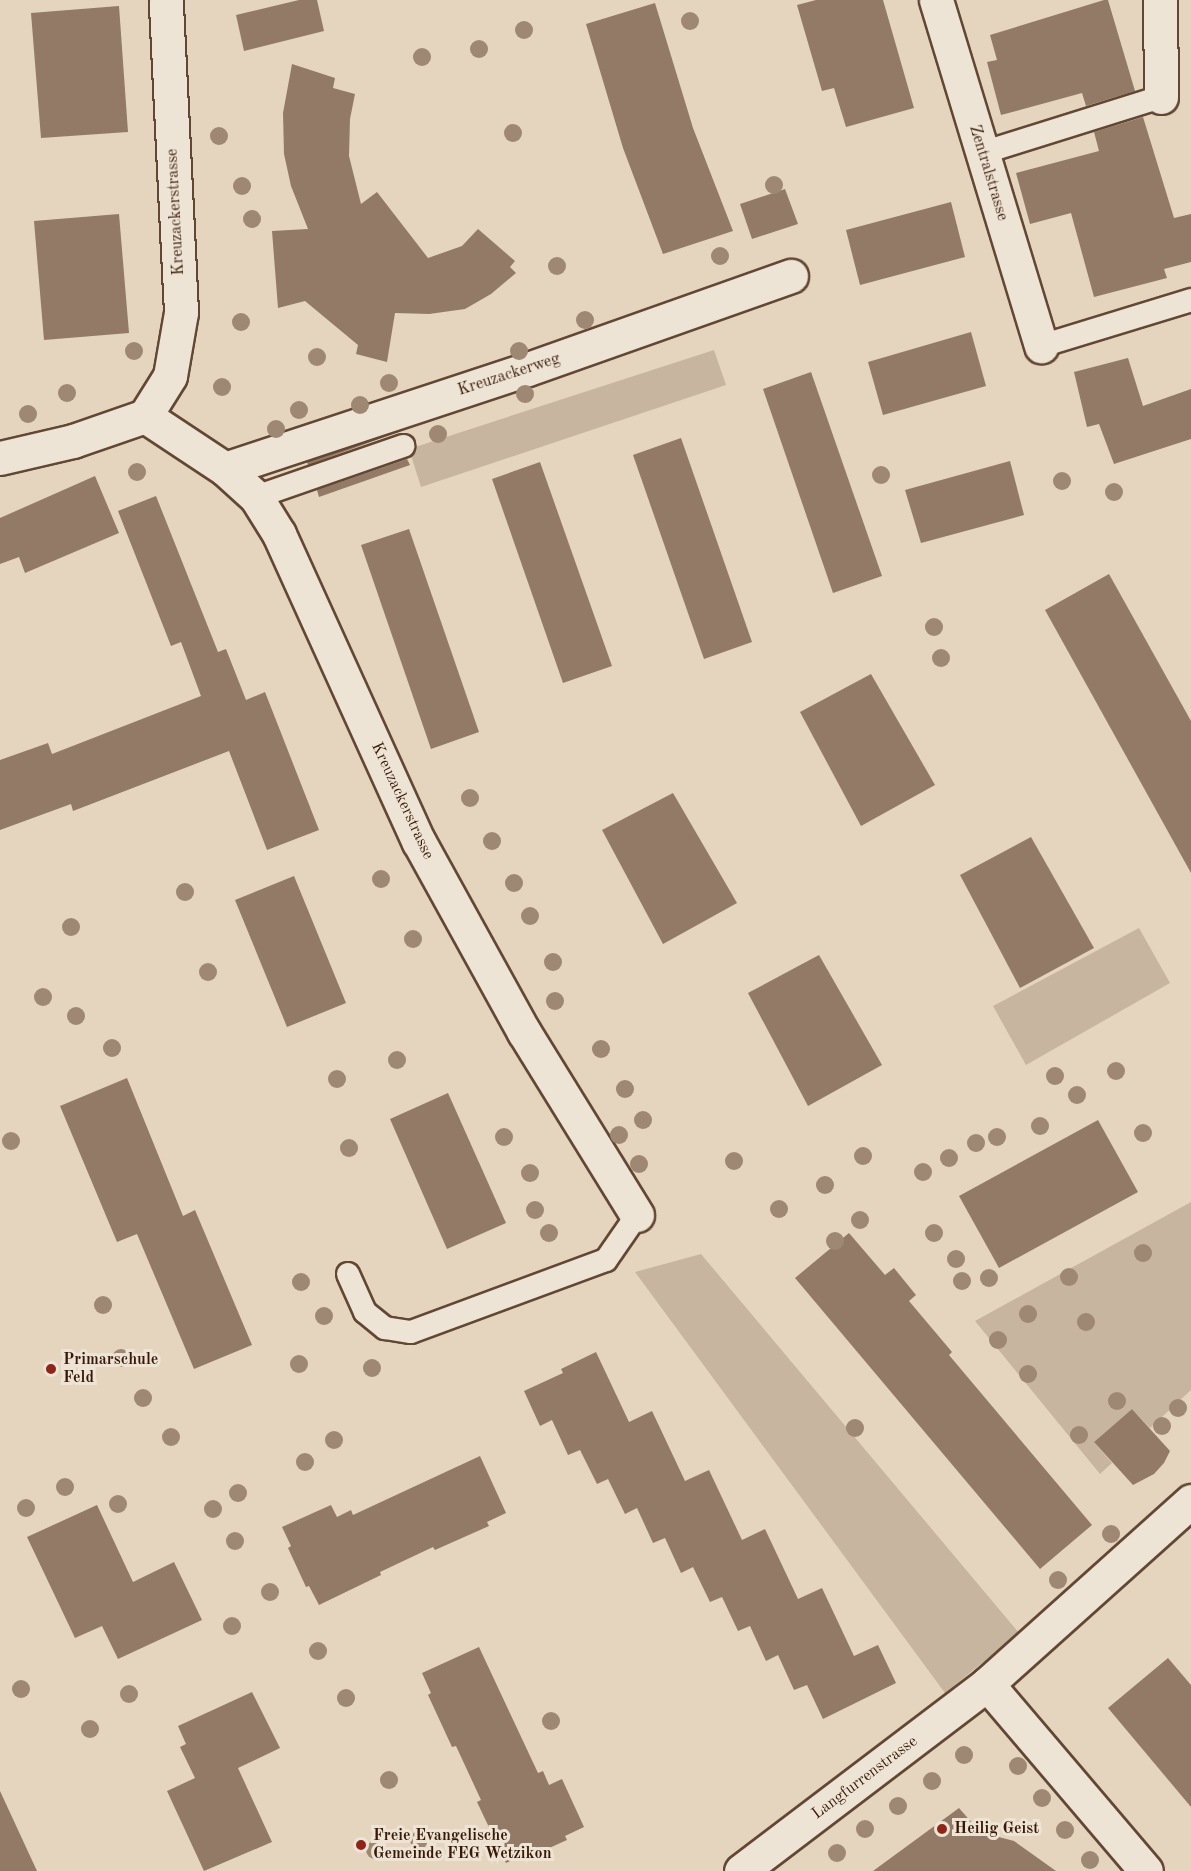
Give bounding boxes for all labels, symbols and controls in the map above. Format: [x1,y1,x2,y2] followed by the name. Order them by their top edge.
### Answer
[964,123,1012,223] street label: Zentralstrasse
[163,148,189,276] street label: Kreuzackerstrasse
[455,349,563,401] street label: Kreuzackerweg
[366,739,438,863] street label: Kreuzackerstrasse
[63,1350,158,1388] place label: Primarschule Feld
[44,1362,58,1376] marker: Primarschule Feld
[808,1732,922,1824] street label: Langfurrenstrasse
[954,1819,1039,1839] place label: Heilig Geist
[935,1822,949,1836] marker: Heilig Geist
[373,1826,552,1864] place label: Freie Evangelische Gemeinde FEG Wetzikon
[354,1838,368,1852] marker: Freie Evangelische Gemeinde FEG Wetzikon

